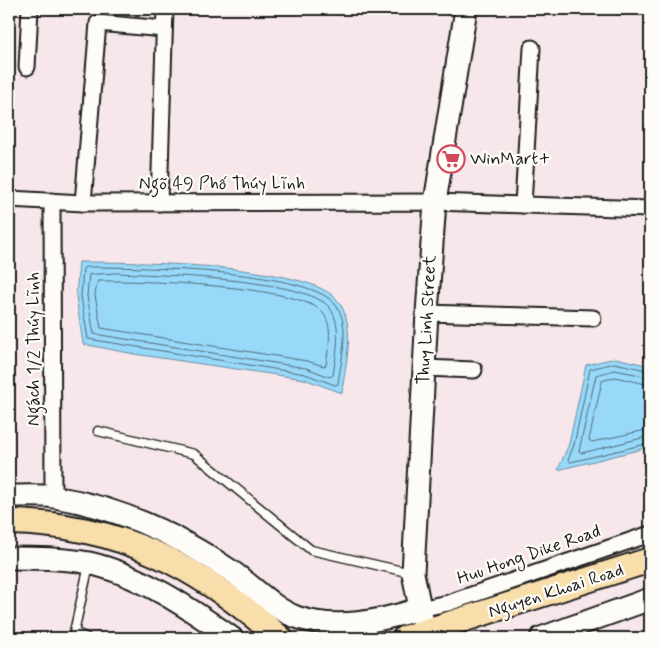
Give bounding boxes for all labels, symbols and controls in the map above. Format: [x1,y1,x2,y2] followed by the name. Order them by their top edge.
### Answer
[436,144,466,174] supermarket icon: WinMart+
[470,147,550,171] place label: WinMart+
[139,172,305,198] street label: Ngõ 49 Phố Thúy Lĩnh
[412,254,442,385] street label: Thuy Linh Street
[22,272,48,426] street label: Ngách 1/2 Thúy Lĩnh
[454,519,604,592] street label: Huu Hong Dike Road
[485,558,628,626] street label: Nguyen Khoai Road

